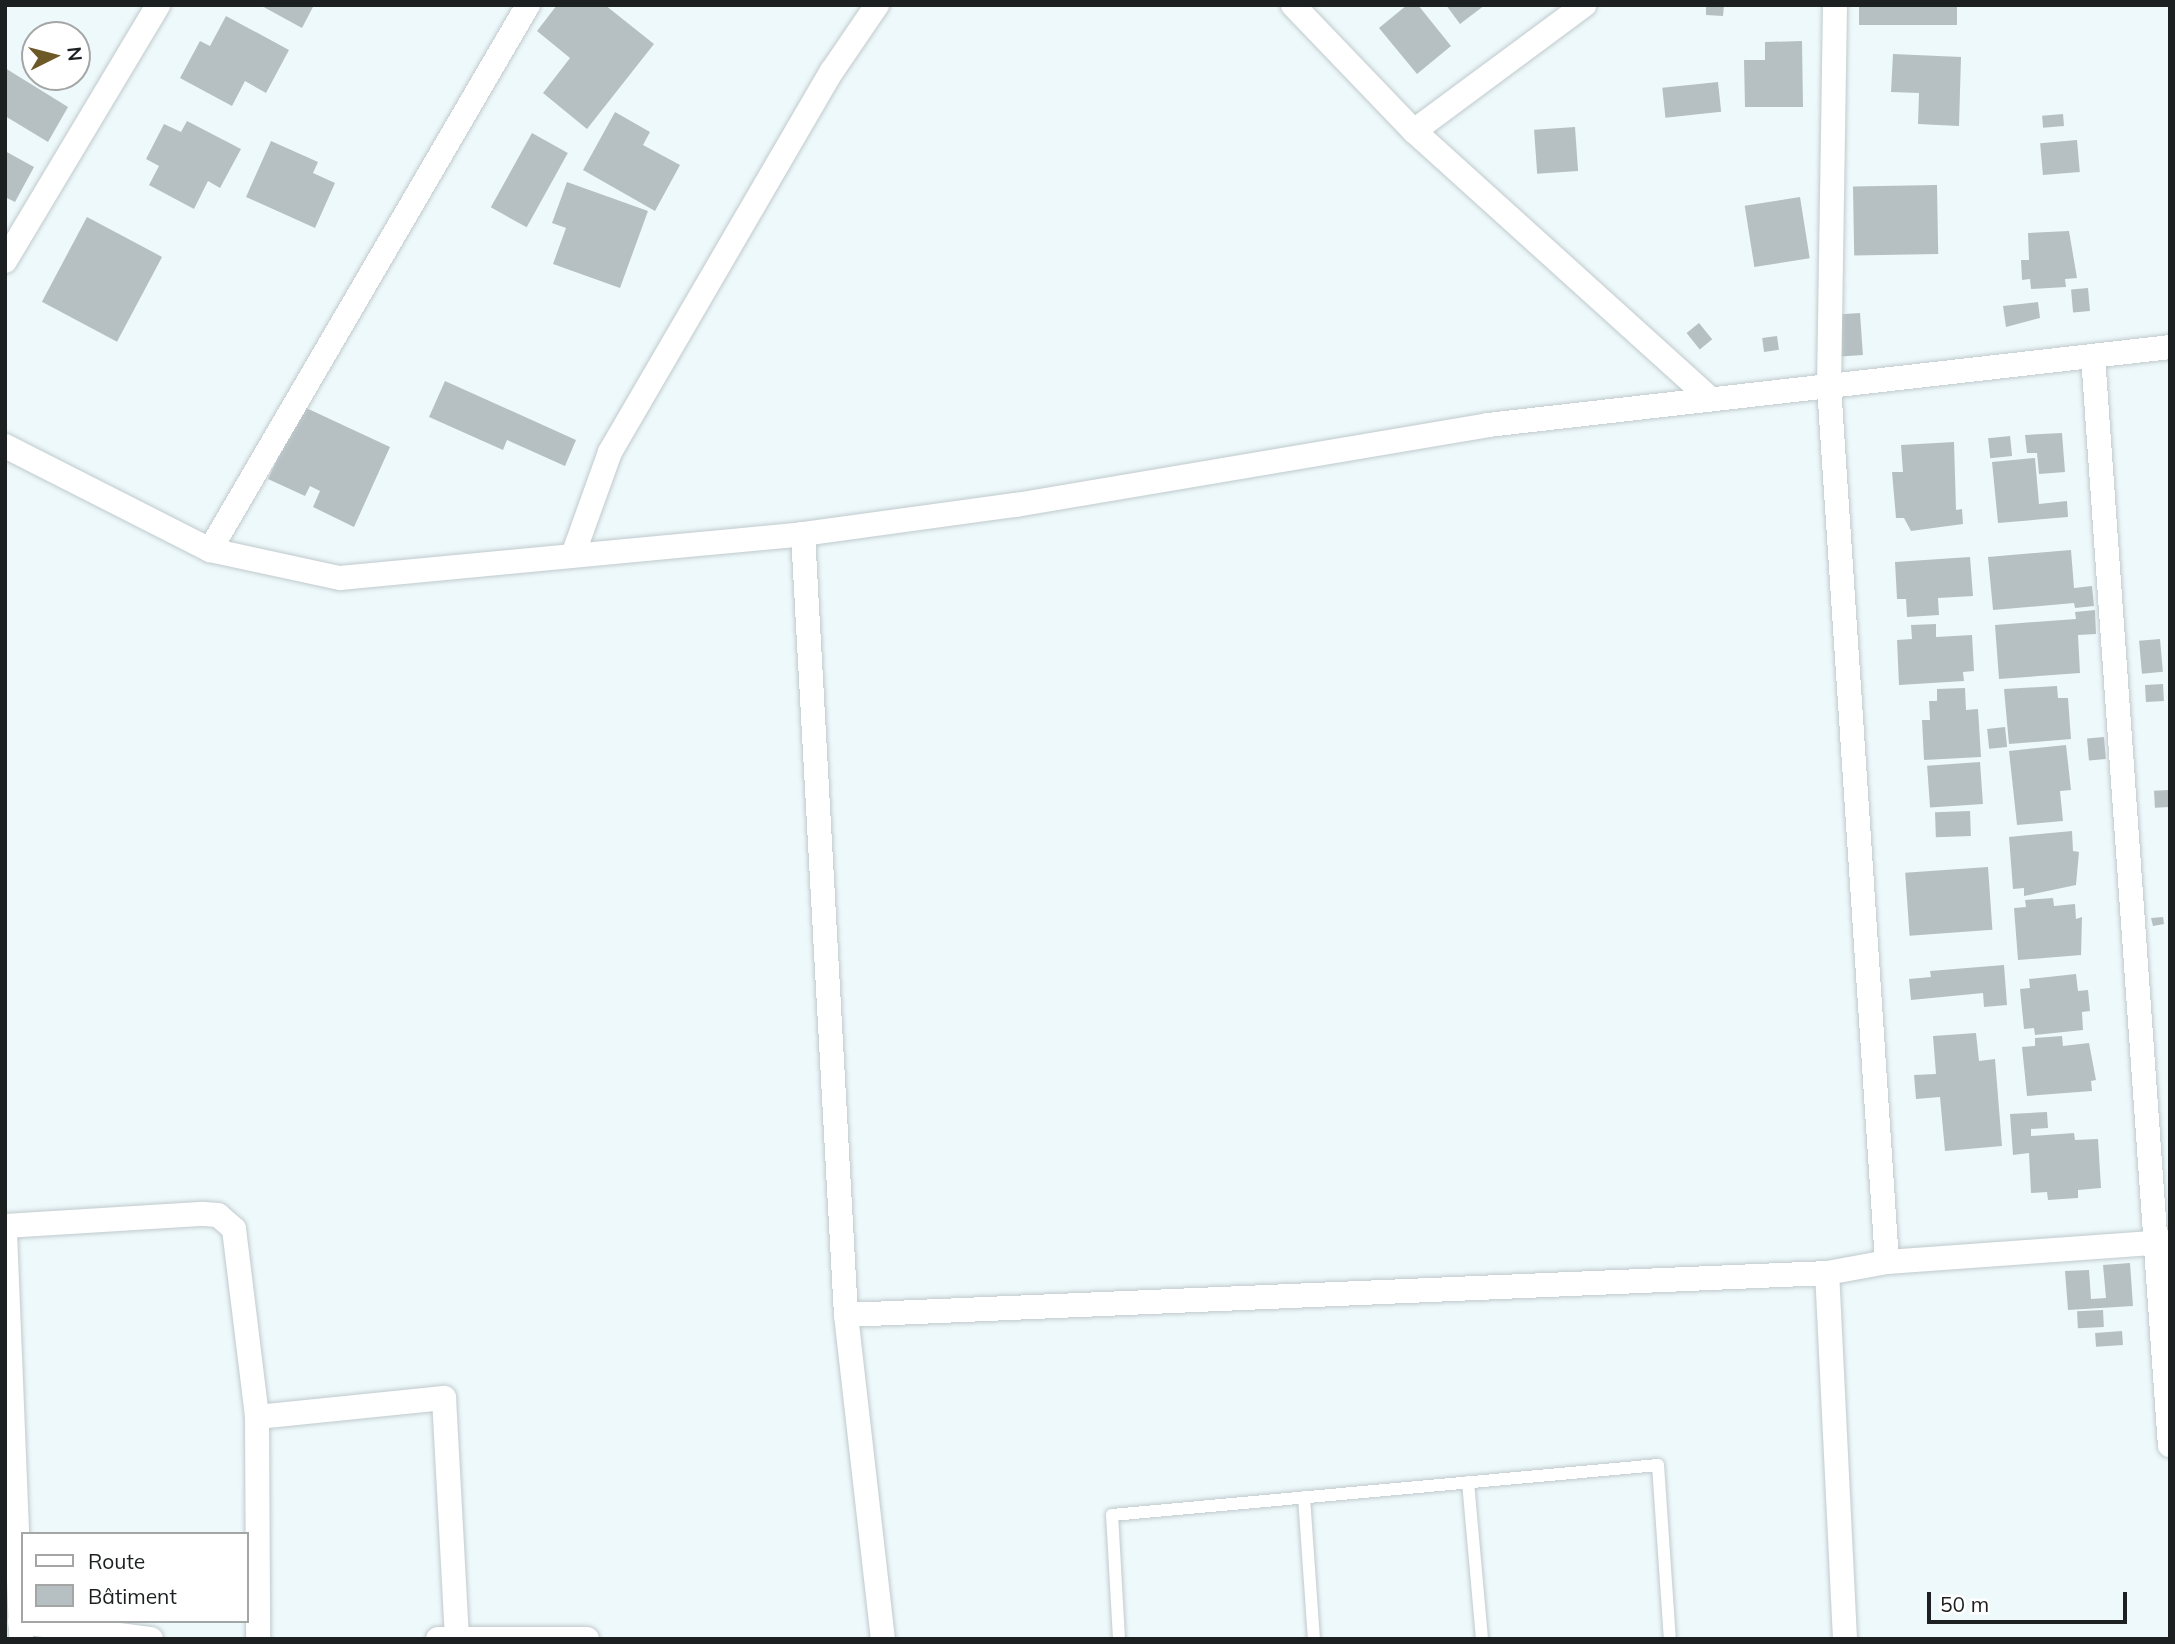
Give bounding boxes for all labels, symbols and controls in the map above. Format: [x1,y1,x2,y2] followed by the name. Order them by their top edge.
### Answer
[21,21,91,91] north arrow
[62,46,88,62] text: N
[21,1532,248,1623] legend
[88,1548,145,1574] text: Route
[1930,1578,2130,1622] scale bar
[88,1583,177,1609] text: Bâtiment
[1940,1591,1989,1617] text: 50 m

